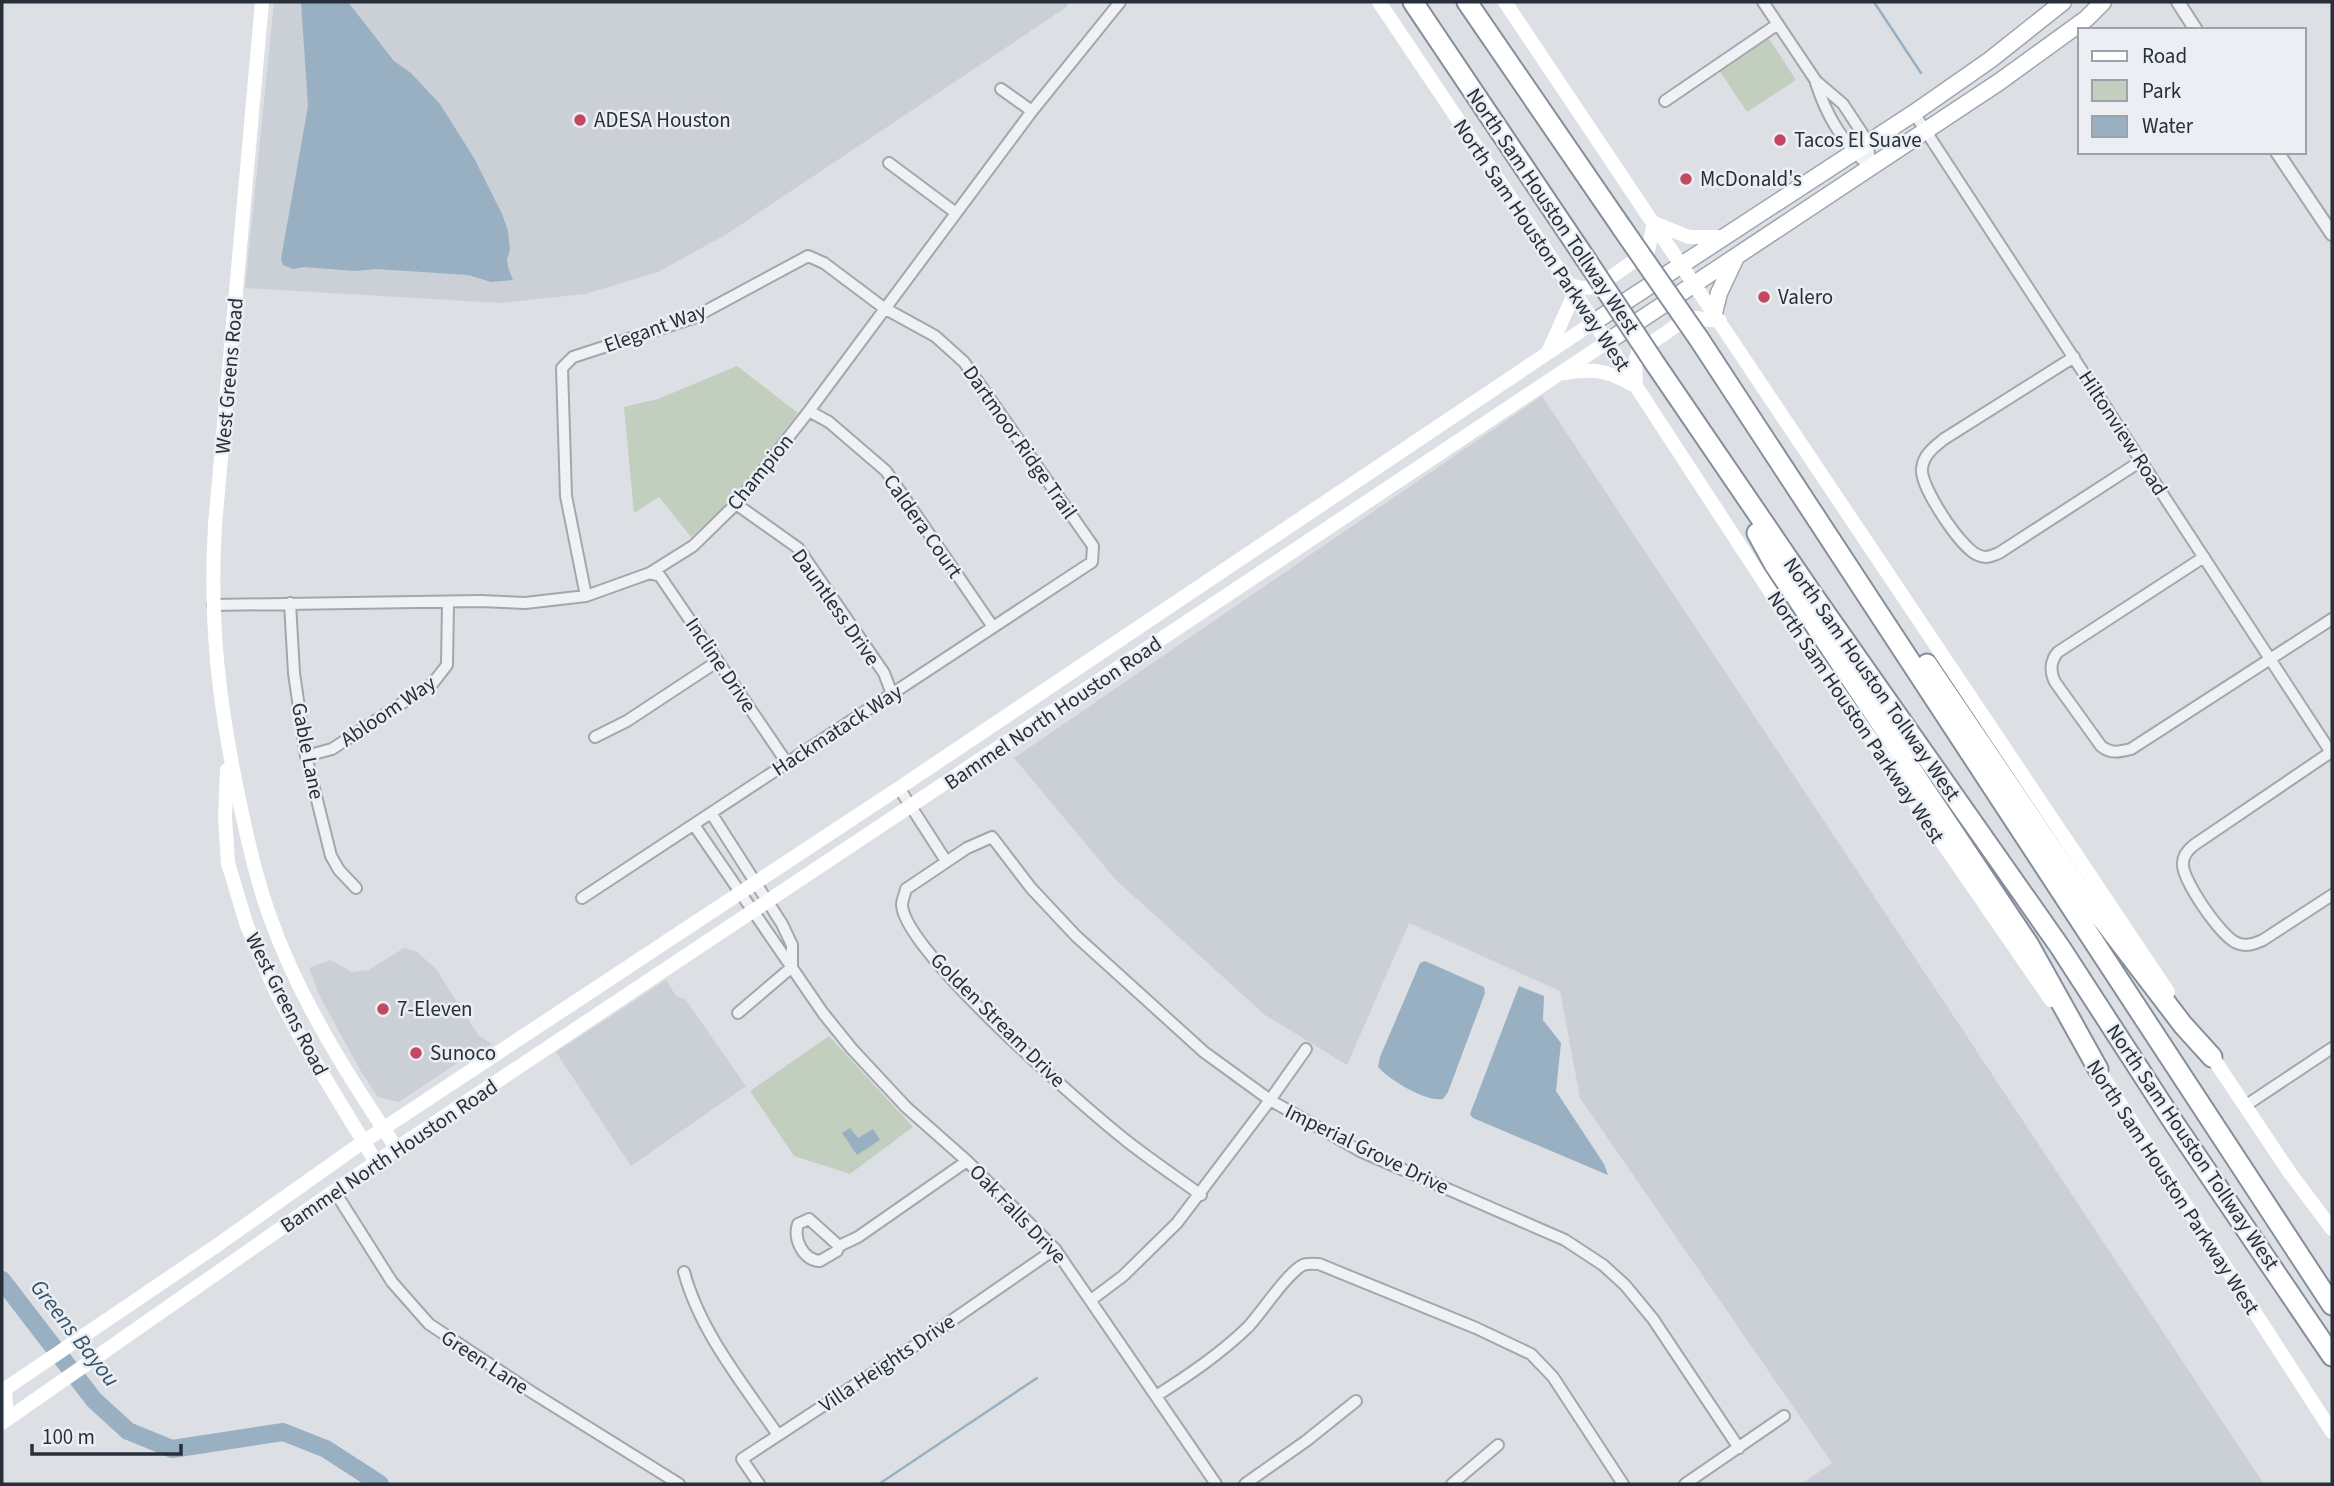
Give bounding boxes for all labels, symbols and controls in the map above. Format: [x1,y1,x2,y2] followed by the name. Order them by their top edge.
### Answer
[2078,28,2306,154] legend
[2142,41,2187,71] text: Road
[2142,76,2182,106] text: Park
[1459,82,1647,340] street label: North Sam Houston Tollway West
[594,105,731,135] place label: ADESA Houston
[2142,111,2194,141] text: Water
[572,112,588,128] marker: ADESA Houston
[1446,113,1638,377] street label: North Sam Houston Parkway West
[1794,125,1922,155] place label: Tacos El Suave
[1772,132,1788,148] marker: Tacos El Suave
[1700,164,1802,194] place label: McDonald's
[1678,171,1694,187] marker: McDonald's
[1778,282,1833,312] place label: Valero
[1756,289,1772,305] marker: Valero
[207,296,251,456] street label: West Greens Road
[600,296,710,360] street label: Elegant Way
[956,359,1084,525] street label: Dartmoor Ridge Trail
[2071,365,2175,501] street label: Hiltonview Road
[720,427,800,517] street label: Champion
[876,468,970,584] street label: Caldera Court
[785,542,887,672] street label: Dauntless Drive
[1776,551,1968,807] street label: North Sam Houston Tollway West
[1760,585,1952,849] street label: North Sam Houston Parkway West
[678,612,764,718] street label: Incline Drive
[938,629,1168,797] street label: Bammel North Houston Road
[334,668,442,754] street label: Abloom Way
[766,676,908,783] street label: Hackmatack Way
[284,700,332,802] street label: Gable Lane
[238,927,336,1081] street label: West Greens Road
[924,946,1072,1094] street label: Golden Stream Drive
[397,994,473,1024] place label: 7-Eleven
[375,1001,391,1017] marker: 7-Eleven
[2099,1018,2287,1276] street label: North Sam Houston Tollway West
[430,1038,496,1068] place label: Sunoco
[408,1045,424,1061] marker: Sunoco
[2079,1054,2267,1320] street label: North Sam Houston Parkway West
[274,1072,504,1240] street label: Bammel North Houston Road
[1280,1096,1454,1202] street label: Imperial Grove Drive
[963,1157,1073,1271] street label: Oak Falls Drive
[22,1272,128,1394] water label: Greens Bayou
[813,1306,961,1420] street label: Villa Heights Drive
[435,1322,535,1402] street label: Green Lane
[32,1412,180,1456] scale bar
[42,1422,95,1452] text: 100 m

